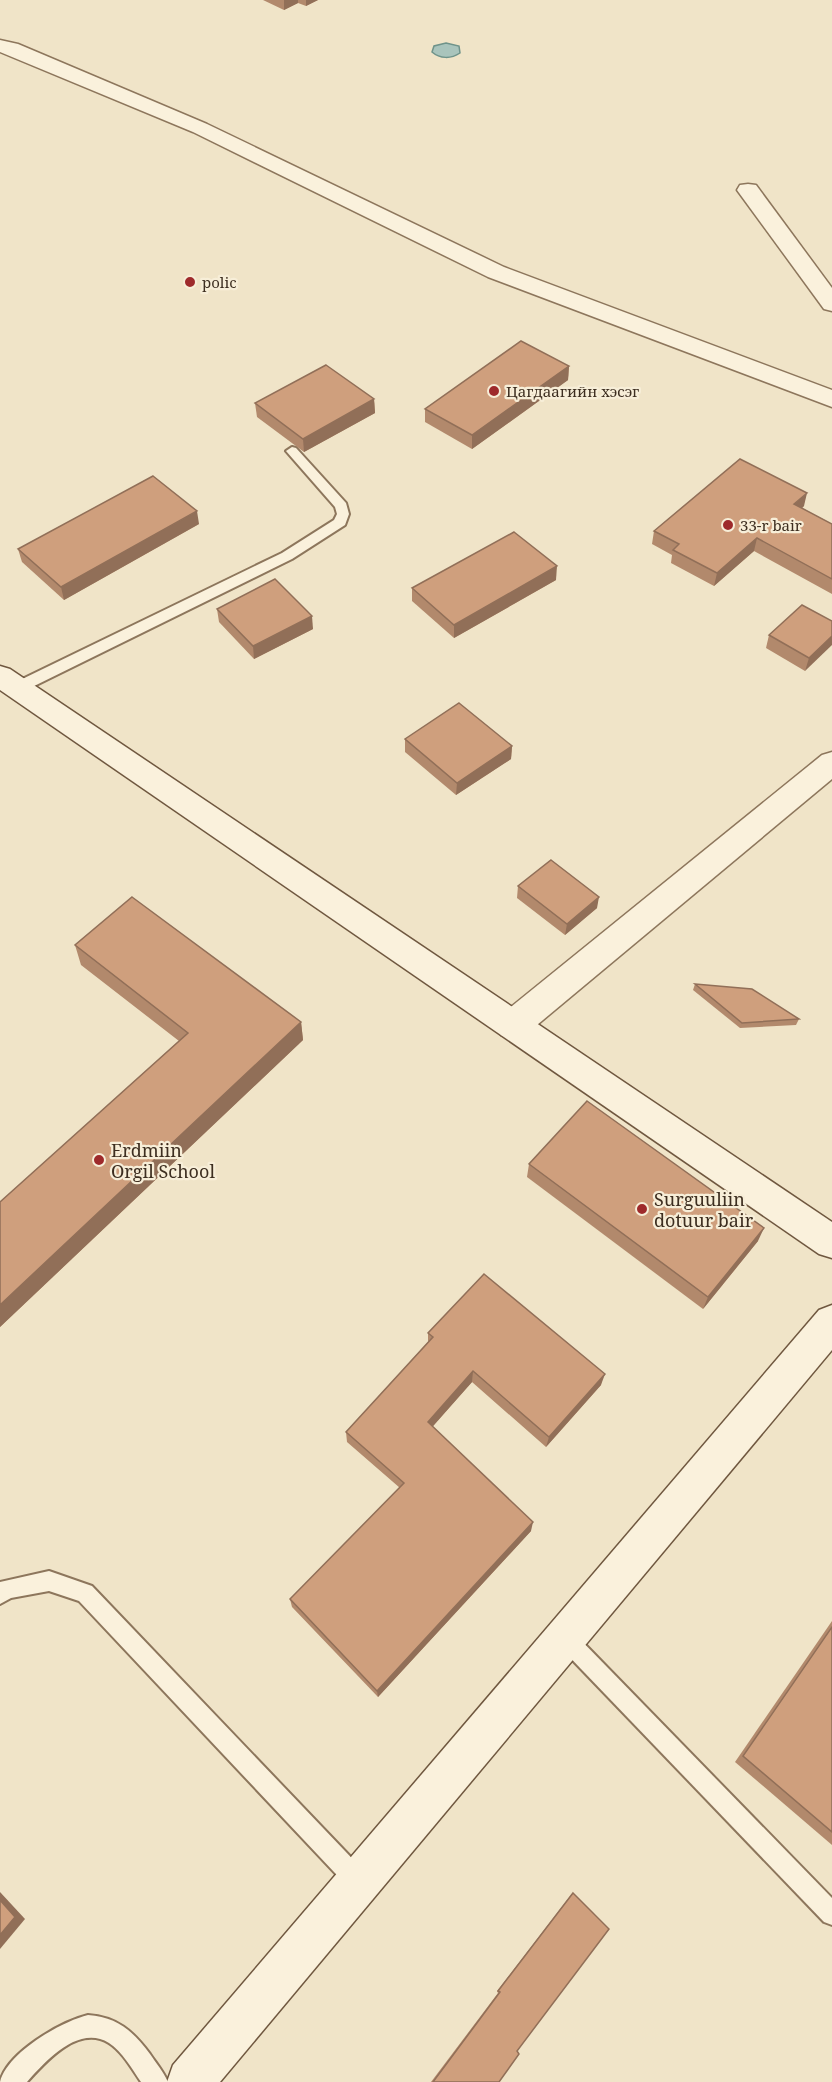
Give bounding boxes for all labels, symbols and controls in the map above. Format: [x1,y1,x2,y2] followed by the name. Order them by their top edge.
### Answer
[202,272,237,292] place label: polic
[183,275,197,289] marker: polic
[506,381,639,401] place label: Цагдаагийн хэсэг
[487,384,501,398] marker: Цагдаагийн хэсэг
[740,515,802,535] place label: 33-r bair
[721,518,735,532] marker: 33-r bair
[111,1138,215,1183] place label: Erdmiin Orgil School
[92,1153,106,1167] marker: Erdmiin Orgil School
[654,1187,754,1232] place label: Surguuliin dotuur bair
[635,1202,649,1216] marker: Surguuliin dotuur bair

